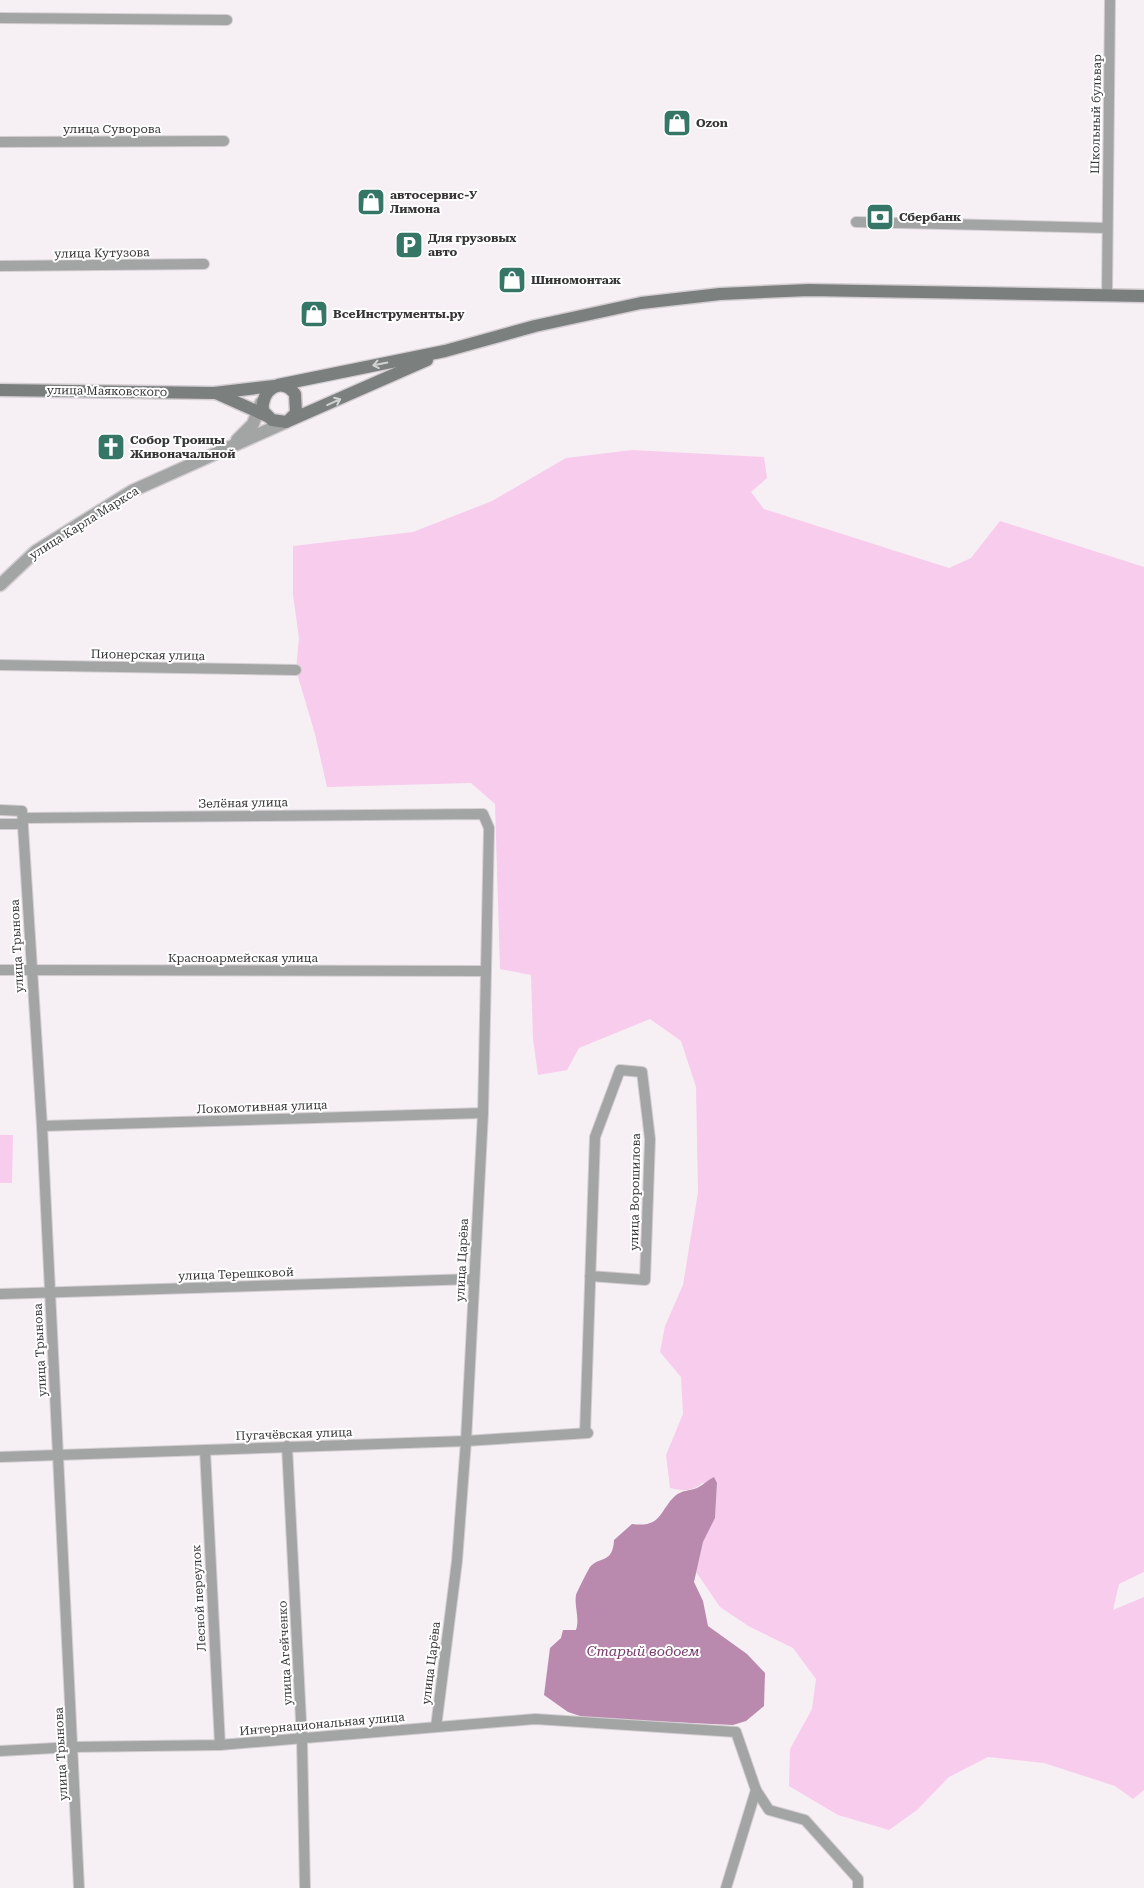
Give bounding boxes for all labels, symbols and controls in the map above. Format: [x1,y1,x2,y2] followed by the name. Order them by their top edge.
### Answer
[1088,54,1104,174] street label: Школьный бульвар
[662,108,692,138] shop icon: Ozon
[696,116,728,130] place label: Ozon
[63,122,162,136] street label: улица Суворова
[356,187,386,217] shop icon: автосервис-У Лимона
[390,188,478,216] place label: автосервис-У Лимона
[865,202,895,232] bank icon: Сбербанк
[899,210,962,224] place label: Сбербанк
[394,230,424,260] parking icon: Для грузовых авто
[428,231,516,259] place label: Для грузовых авто
[54,245,150,261] street label: улица Кутузова
[497,265,527,295] shop icon: Шиномонтаж
[531,273,622,287] place label: Шиномонтаж
[299,299,329,329] shop icon: ВсеИнструменты.ру
[333,307,465,321] place label: ВсеИнструменты.ру
[373,359,389,369] one-way arrow
[47,383,167,399] street label: улица Маяковского
[326,397,341,406] one-way arrow
[96,432,126,462] church icon: Собор Троицы Живоначальной
[130,433,235,461] place label: Собор Троицы Живоначальной
[27,483,141,562] street label: улица Карла Маркса
[91,647,206,663] street label: Пионерская улица
[198,795,288,811] street label: Зелёная улица
[8,898,26,993] street label: улица Трынова
[168,951,319,965] street label: Красноармейская улица
[196,1098,328,1116] street label: Локомотивная улица
[627,1133,643,1251] street label: улица Ворошилова
[453,1217,471,1302] street label: улица Царёва
[178,1265,294,1283] street label: улица Терешковой
[31,1302,49,1397] street label: улица Трынова
[235,1425,353,1443] street label: Пугачёвская улица
[189,1544,209,1652] street label: Лесной переулок
[275,1600,295,1706] street label: улица Агейченко
[419,1620,443,1705] street label: улица Царёва
[587,1643,699,1659] water label: Старый водоем
[52,1706,70,1801] street label: улица Трынова
[239,1710,406,1738] street label: Интернациональная улица

